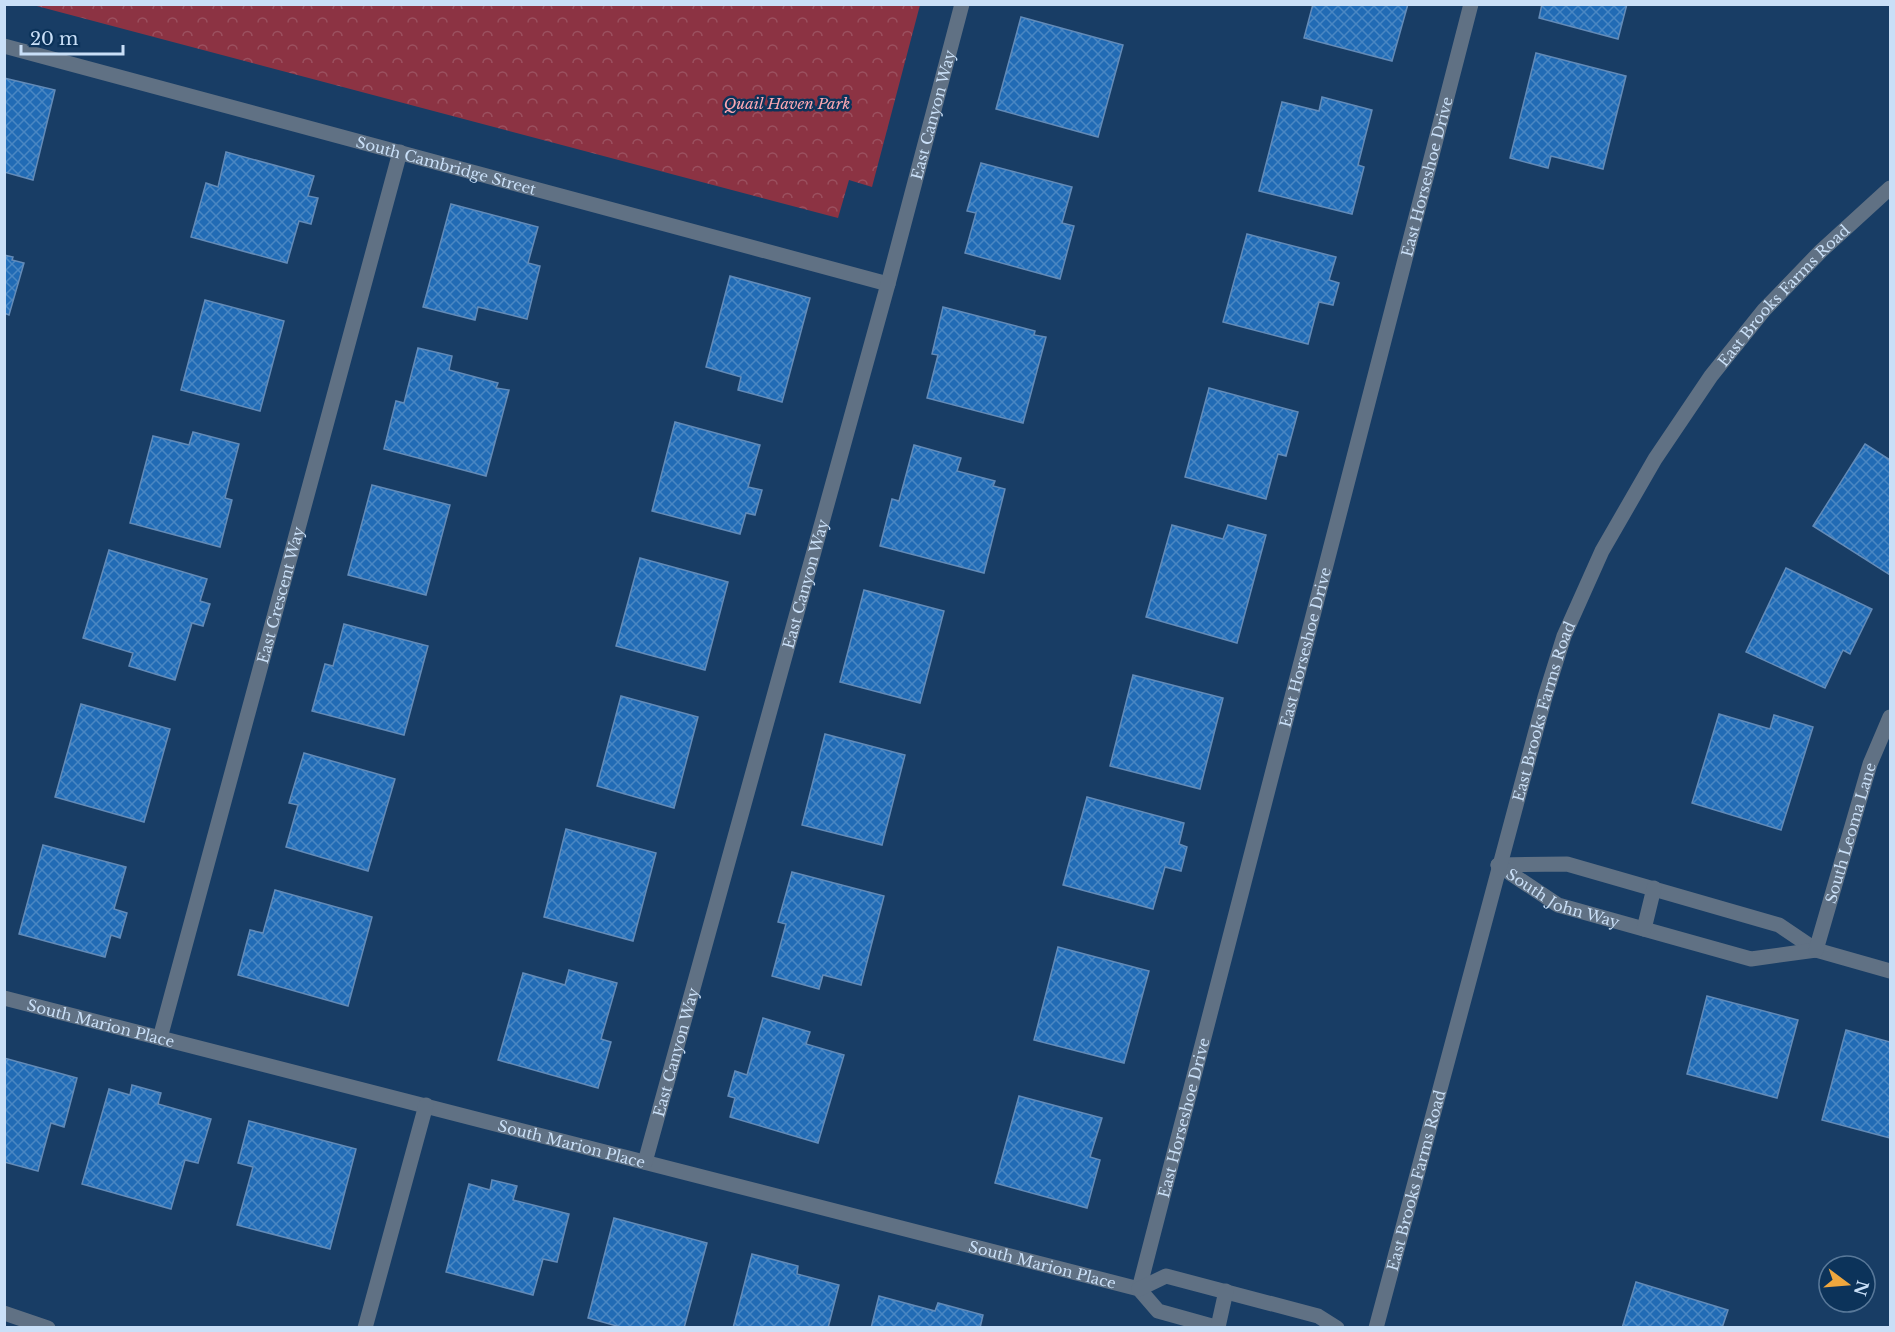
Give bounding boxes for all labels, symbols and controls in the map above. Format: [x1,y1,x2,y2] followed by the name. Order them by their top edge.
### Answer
[21,18,123,56] scale bar
[30,28,78,50] text: 20 m
[906,47,959,182] street label: East Canyon Way
[724,94,850,113] park label: Quail Haven Park
[1397,94,1456,259] street label: East Horseshoe Drive
[354,132,539,198] street label: South Cambridge Street
[1713,220,1853,370] street label: East Brooks Farms Road
[778,516,832,651] street label: East Canyon Way
[252,524,308,665] street label: East Crescent Way
[1275,565,1335,729] street label: East Horseshoe Drive
[1508,618,1579,803] street label: East Brooks Farms Road
[1821,760,1879,906] street label: South Leoma Lane
[1503,864,1622,931] street label: South John Way
[648,985,702,1119] street label: East Canyon Way
[25,995,177,1051] street label: South Marion Place
[1153,1036,1213,1200] street label: East Horseshoe Drive
[1382,1088,1449,1273] street label: East Brooks Farms Road
[496,1116,647,1172] street label: South Marion Place
[967,1236,1118,1292] street label: South Marion Place
[1817,1254,1877,1314] north arrow
[1850,1278,1873,1298] text: N

